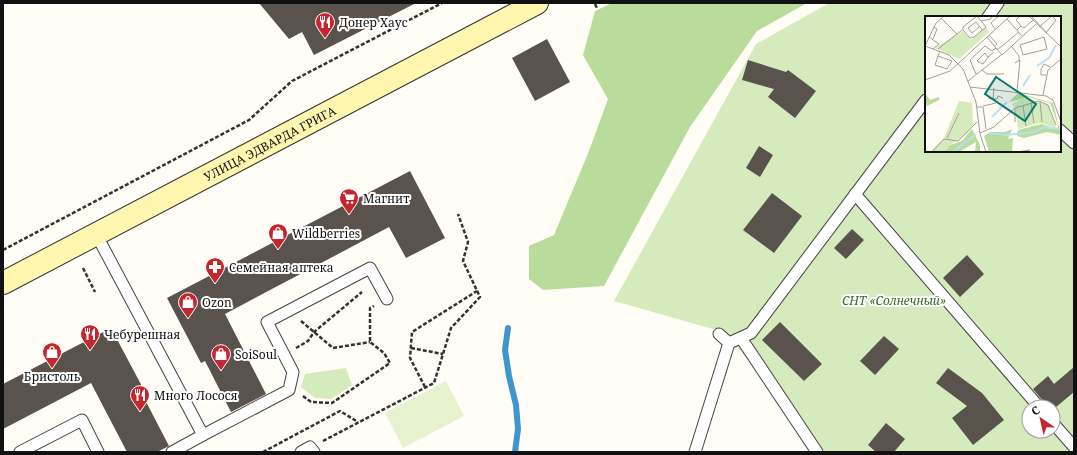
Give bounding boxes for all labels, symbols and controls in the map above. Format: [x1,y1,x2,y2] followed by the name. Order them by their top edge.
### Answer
[314,11,336,39] restaurant icon: Донер Хаус
[339,14,408,31] place label: Донер Хаус
[925,16,1061,152] inset map
[201,101,339,185] street label: УЛИЦА ЭДВАРДА ГРИГА
[338,187,360,215] supermarket icon: Магнит
[363,190,410,207] place label: Магнит
[267,222,289,250] shop icon: Wildberries
[292,225,360,242] place label: Wildberries
[204,256,226,284] pharmacy icon: Семейная аптека
[229,259,334,276] place label: Семейная аптека
[177,291,199,319] shop icon: Ozon
[842,292,946,309] park label: СНТ «Солнечный»
[202,294,232,311] place label: Ozon
[79,323,101,351] restaurant icon: Чебурешная
[104,326,181,343] place label: Чебурешная
[41,341,63,369] shop icon: Бристоль
[210,343,232,371] shop icon: SoiSoul
[235,346,277,363] place label: SoiSoul
[24,368,81,385] place label: Бристоль
[129,384,151,412] restaurant icon: Много Лосося
[154,387,238,404] place label: Много Лосося
[1021,399,1061,439] north arrow
[1028,402,1042,419] text: С

